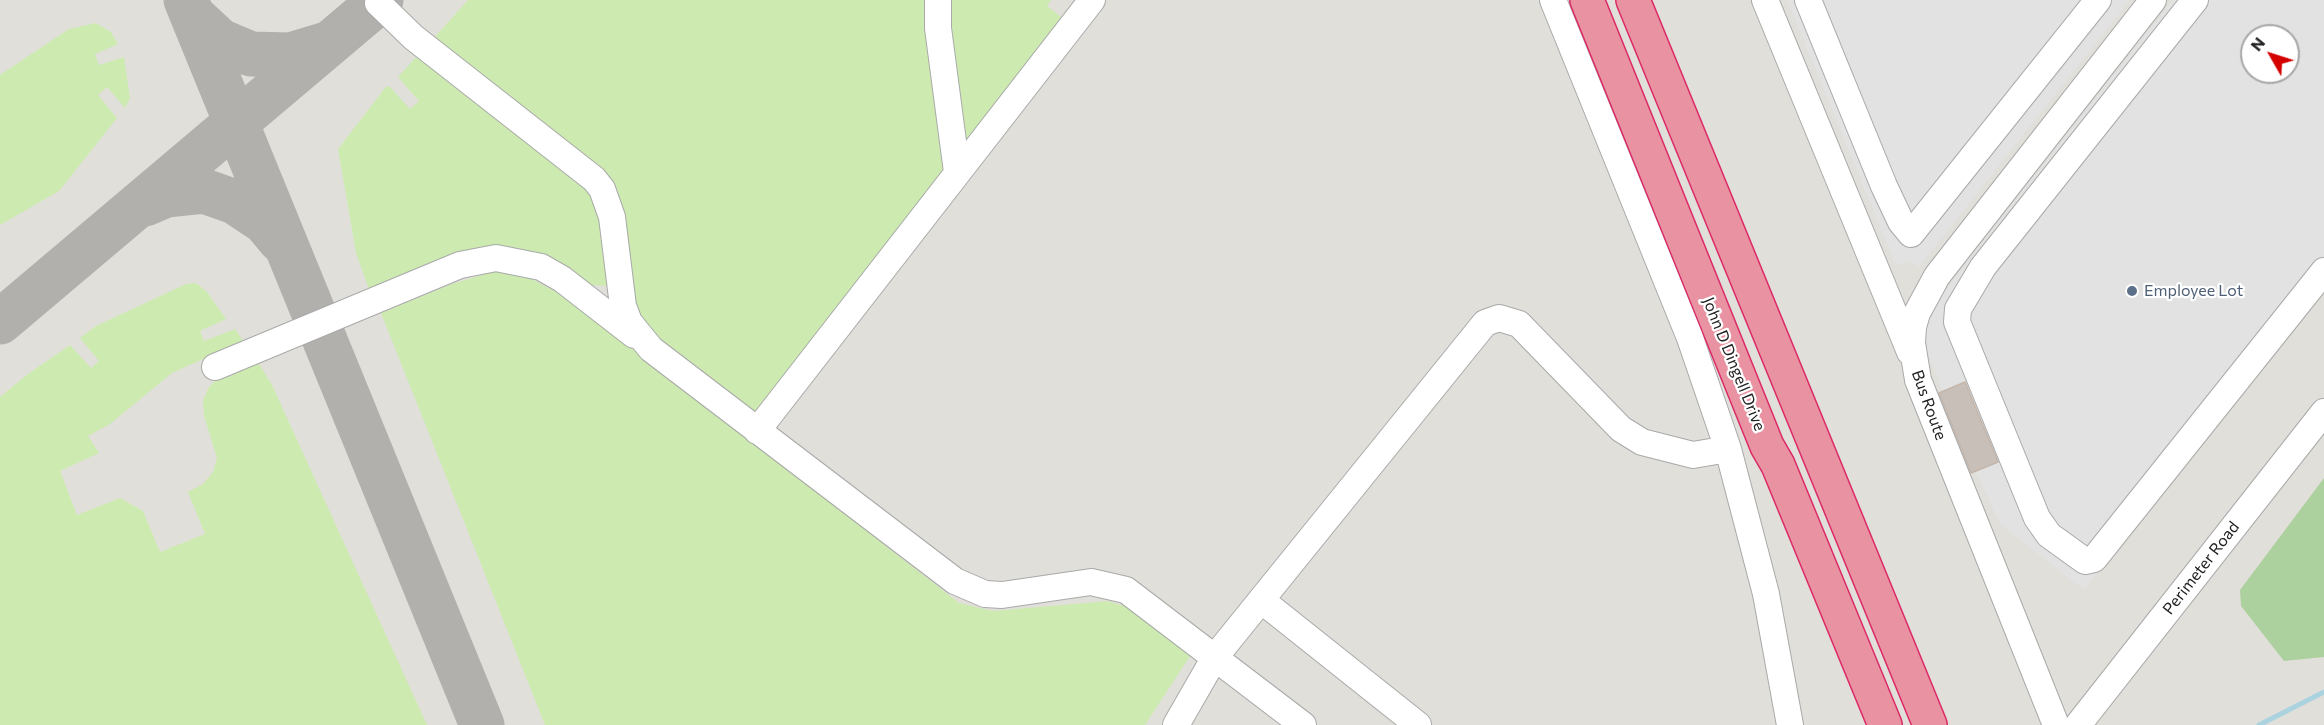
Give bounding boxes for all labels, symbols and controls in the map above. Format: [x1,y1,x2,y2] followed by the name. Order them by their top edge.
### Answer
[2240,24,2300,84] north arrow
[2246,33,2268,54] text: N
[2144,281,2243,301] place label: Employee Lot
[2125,284,2139,298] marker: Employee Lot
[1698,294,1770,434] street label: John D Dingell Drive
[1907,367,1951,443] street label: Bus Route
[2159,518,2243,618] street label: Perimeter Road

